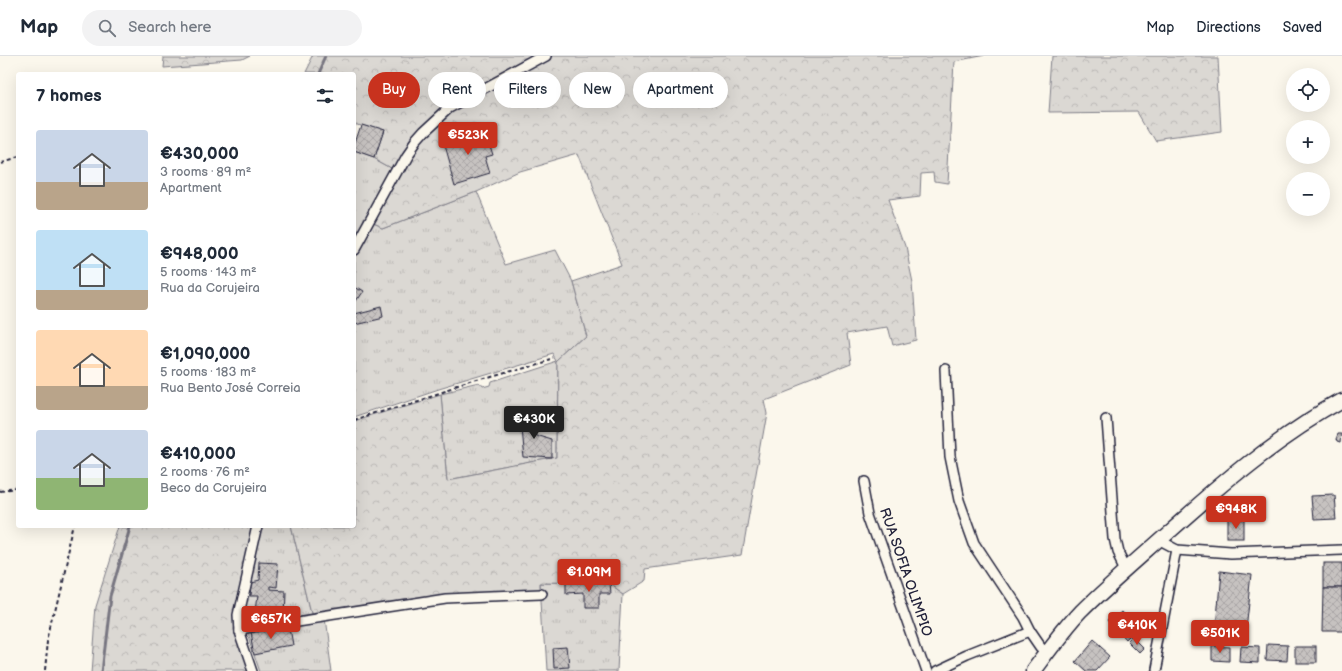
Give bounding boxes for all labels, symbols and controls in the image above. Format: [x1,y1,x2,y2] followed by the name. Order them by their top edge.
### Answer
[82,10,362,46] search box
[20,16,58,39] text: Map
[96,17,118,39] icon: search
[128,18,211,37] text: Search here
[1146,19,1174,36] text: Map
[1196,19,1261,36] text: Directions
[1283,19,1322,36] text: Saved
[1286,68,1330,216] map controls
[1286,68,1330,112] button: locate
[368,72,420,108] chip: Buy
[428,72,486,108] chip: Rent
[494,72,561,108] chip: Filters
[569,72,625,108] chip: New
[633,72,728,108] chip: Apartment
[314,85,336,107] icon: filters
[36,86,102,106] text: 7 homes
[1286,120,1330,164] button: +
[440,122,496,156] pin: €523K
[447,127,489,143] text: €523K
[160,144,239,164] text: €430,000
[68,146,116,194] icon: home
[160,164,251,180] text: 3 rooms · 89 m²
[1286,172,1330,216] button: −
[160,180,221,196] text: Apartment
[160,244,239,264] text: €948,000
[68,246,116,294] icon: home
[160,264,257,280] text: 5 rooms · 143 m²
[160,280,260,296] text: Rua da Corujeira
[160,344,250,364] text: €1,090,000
[68,346,116,394] icon: home
[160,364,256,380] text: 5 rooms · 183 m²
[160,380,301,396] text: Rua Bento José Correia
[506,406,562,440] pin: €430K
[513,411,555,427] text: €430K
[160,444,236,464] text: €410,000
[68,446,116,494] icon: home
[160,464,250,480] text: 2 rooms · 76 m²
[160,480,267,496] text: Beco da Corujeira
[1208,496,1264,530] pin: €948K
[1215,501,1257,517] text: €948K
[876,505,936,639] street label: RUA SOFIA OLIMPIO
[556,559,622,593] pin: €1.09M
[566,564,612,580] text: €1.09M
[243,606,299,640] pin: €657K
[250,611,292,627] text: €657K
[1109,612,1165,646] pin: €410K
[1117,617,1157,633] text: €410K
[1192,620,1248,654] pin: €501K
[1200,625,1240,641] text: €501K

